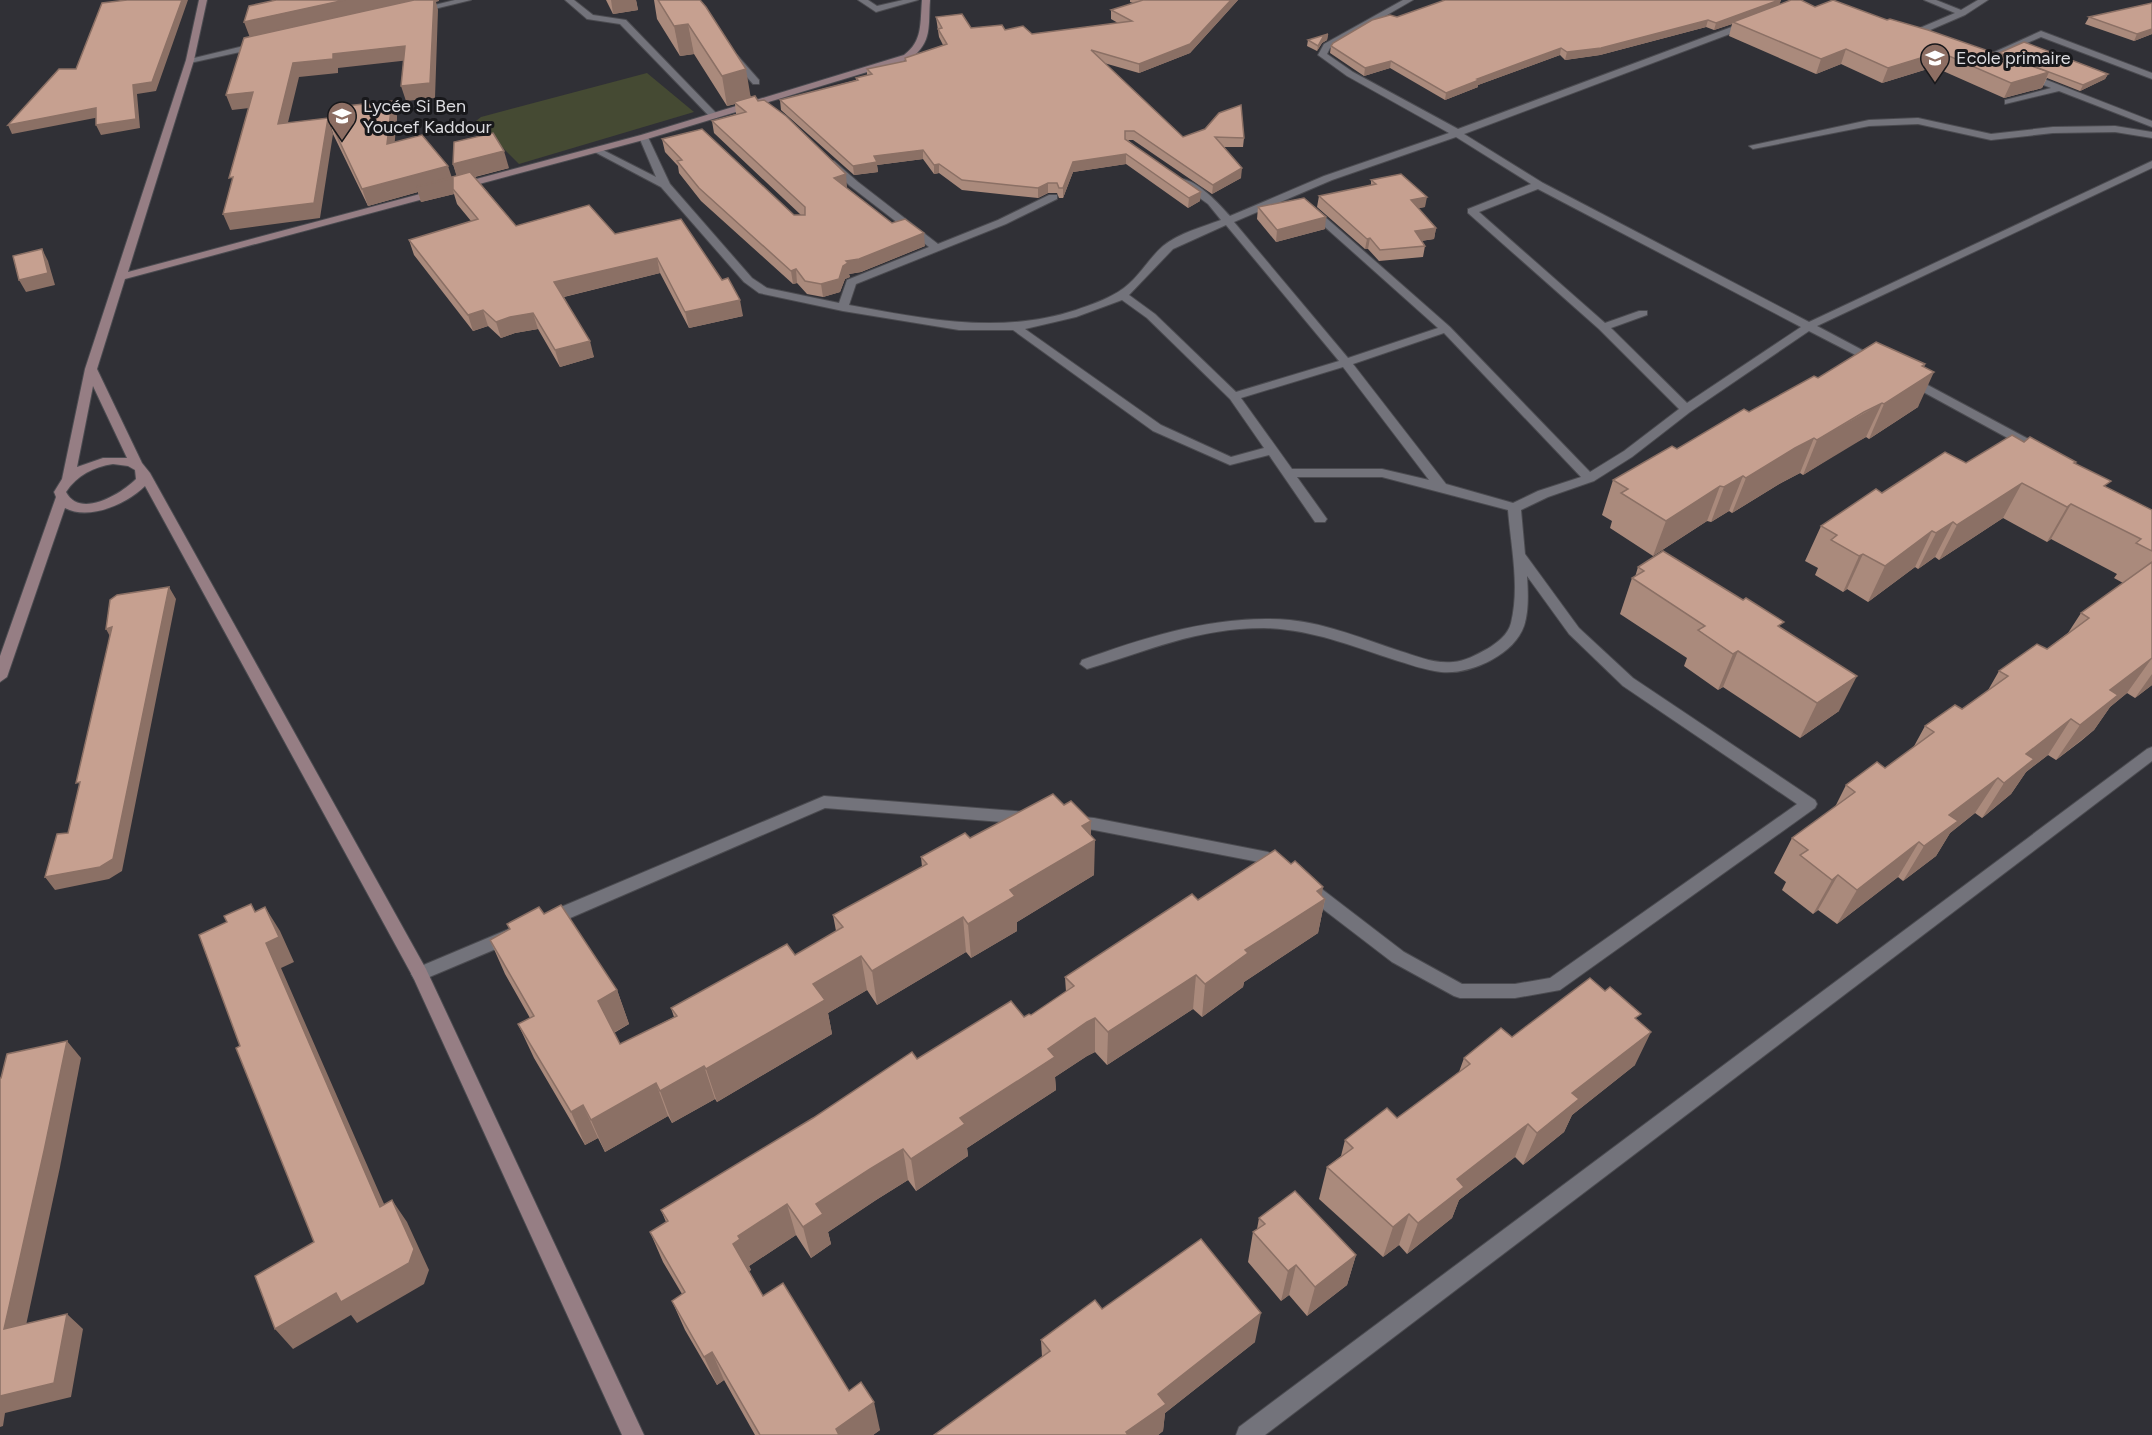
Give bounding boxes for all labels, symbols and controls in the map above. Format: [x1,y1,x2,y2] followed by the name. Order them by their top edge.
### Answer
[1919,42,1951,84] school or university icon: Ecole primaire
[1956,47,2071,69] place label: Ecole primaire
[363,95,492,138] place label: Lycée Si Ben Youcef Kaddour
[326,100,358,142] school or university icon: Lycée Si Ben Youcef Kaddour

